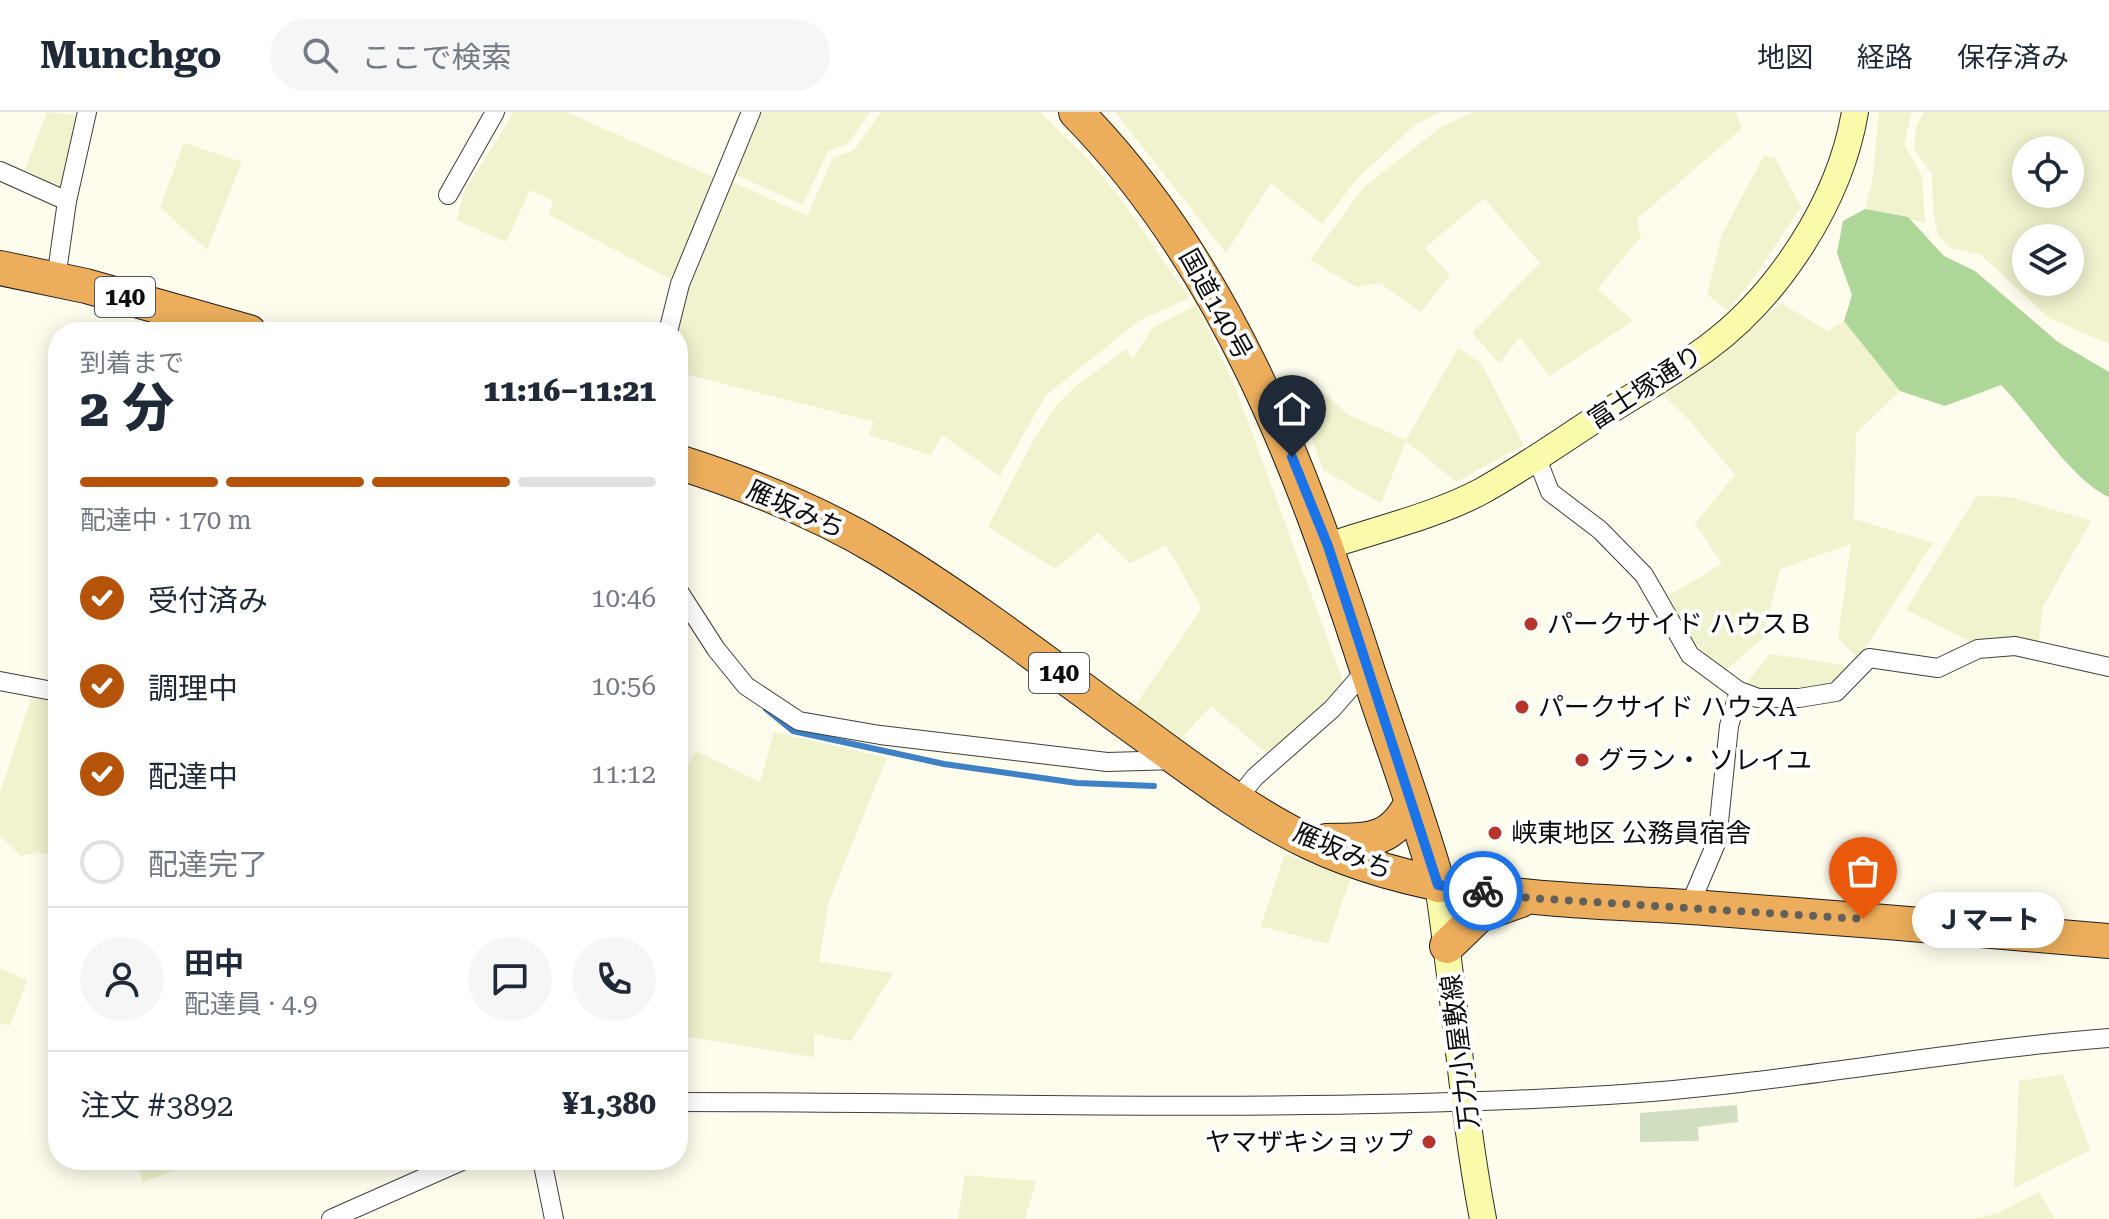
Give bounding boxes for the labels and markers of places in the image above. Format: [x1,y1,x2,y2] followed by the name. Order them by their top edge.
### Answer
[1258,375,1326,457] pin
[1547,609,1814,639] place label: パークサイド ハウスＢ
[1522,615,1540,633] marker: パークサイド ハウスＢ
[1538,692,1797,722] place label: パークサイド ハウスA
[1513,698,1531,716] marker: パークサイド ハウスA
[1598,745,1812,775] place label: グラン・ ソレイユ
[1573,751,1591,769] marker: グラン・ ソレイユ
[1511,818,1752,848] place label: 峡東地区 公務員宿舎
[1486,824,1504,842] marker: 峡東地区 公務員宿舎
[1829,837,1897,919] pin
[1911,891,2063,947] callout: Ｊマート
[1205,1127,1413,1157] place label: ヤマザキショップ
[1420,1133,1438,1151] marker: ヤマザキショップ

